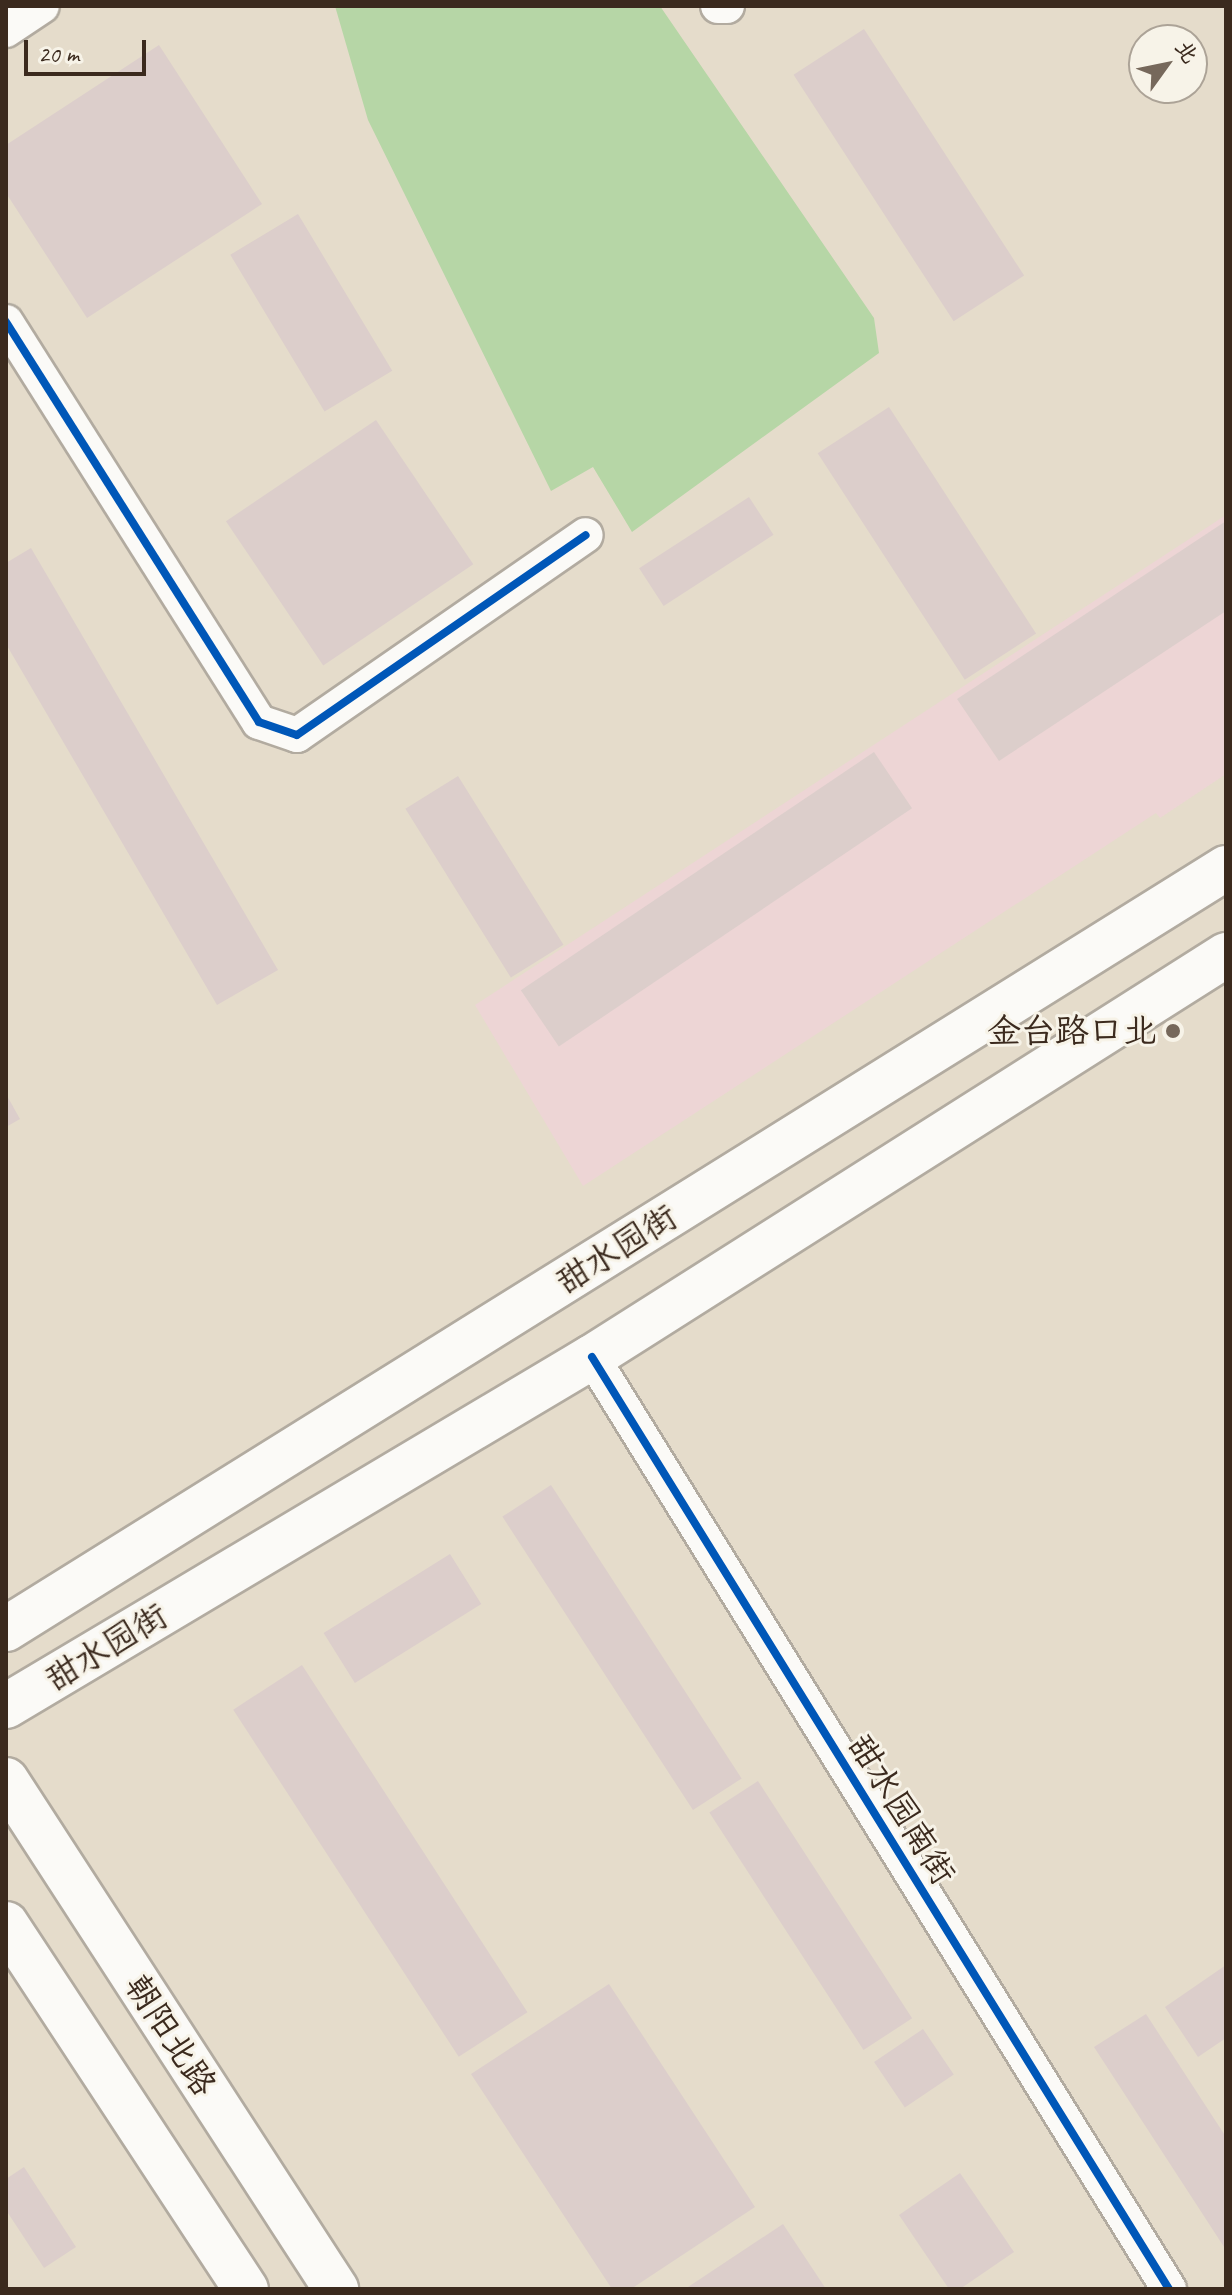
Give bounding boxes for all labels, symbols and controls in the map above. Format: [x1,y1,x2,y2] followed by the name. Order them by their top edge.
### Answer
[28,24,150,74] scale bar
[1128,24,1208,104] north arrow
[1169,35,1204,69] text: 北
[38,39,79,69] text: 20 m
[987,1011,1157,1051] place label: 金台路口北
[1164,1022,1182,1040] marker: 金台路口北
[548,1196,684,1302] street label: 甜水园街
[37,1594,175,1700] street label: 甜水园街
[840,1726,964,1892] street label: 甜水园南街
[117,1967,225,2103] street label: 朝阳北路

